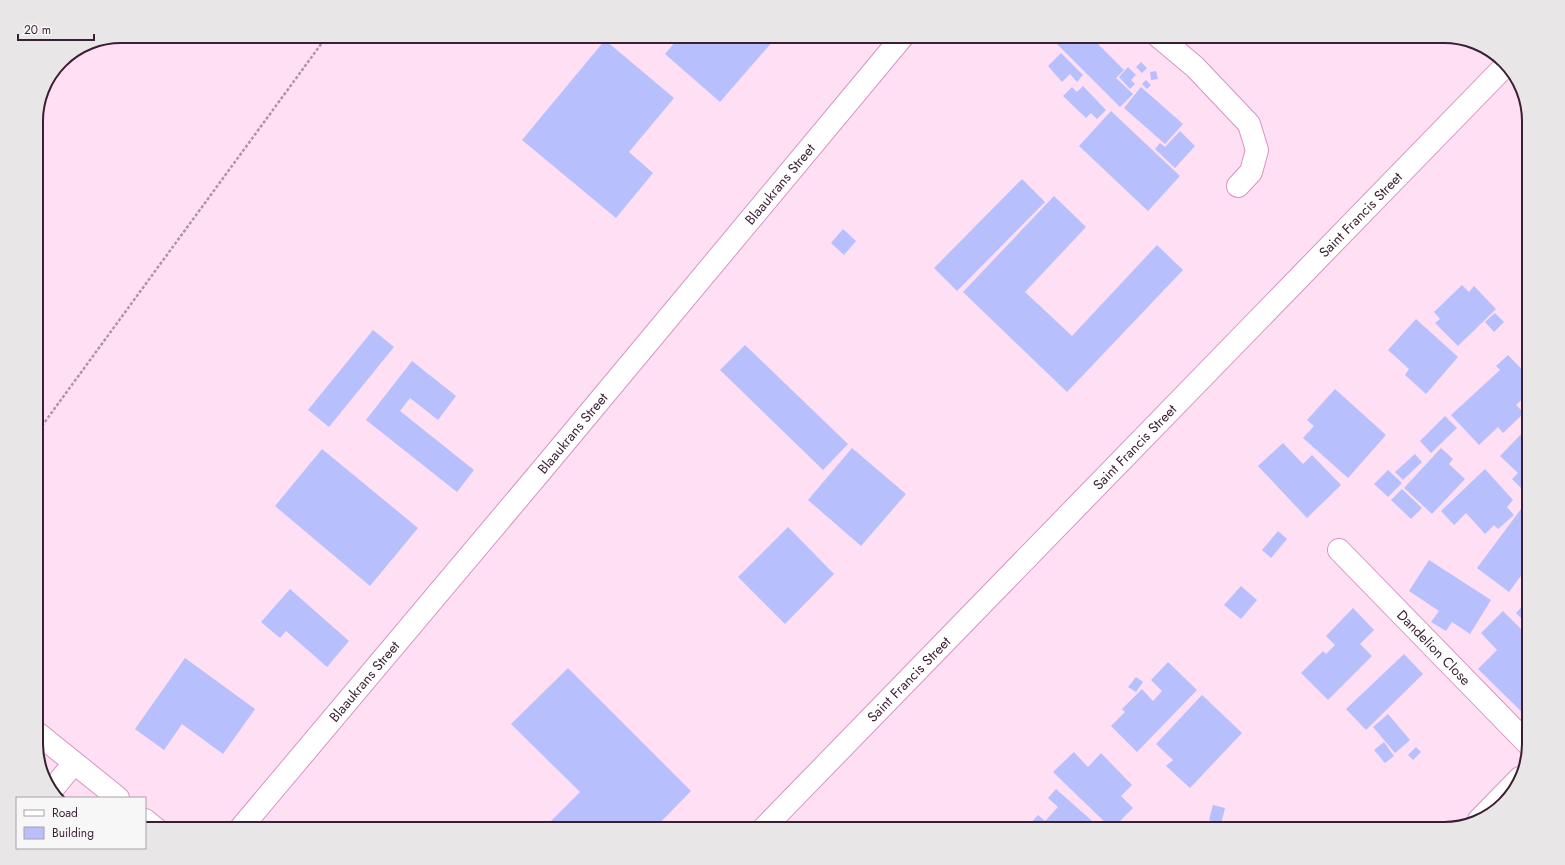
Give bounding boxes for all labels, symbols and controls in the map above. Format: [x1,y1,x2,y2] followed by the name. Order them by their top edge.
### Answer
[18,16,94,42] scale bar
[24,21,51,39] text: 20 m
[740,139,820,229] street label: Blaaukrans Street
[1314,167,1407,262] street label: Saint Francis Street
[533,388,613,478] street label: Blaaukrans Street
[1088,399,1181,494] street label: Saint Francis Street
[1392,605,1475,690] street label: Dandelion Close
[862,631,955,726] street label: Saint Francis Street
[324,636,405,726] street label: Blaaukrans Street
[16,797,146,849] legend
[52,804,78,822] text: Road
[52,824,94,842] text: Building

